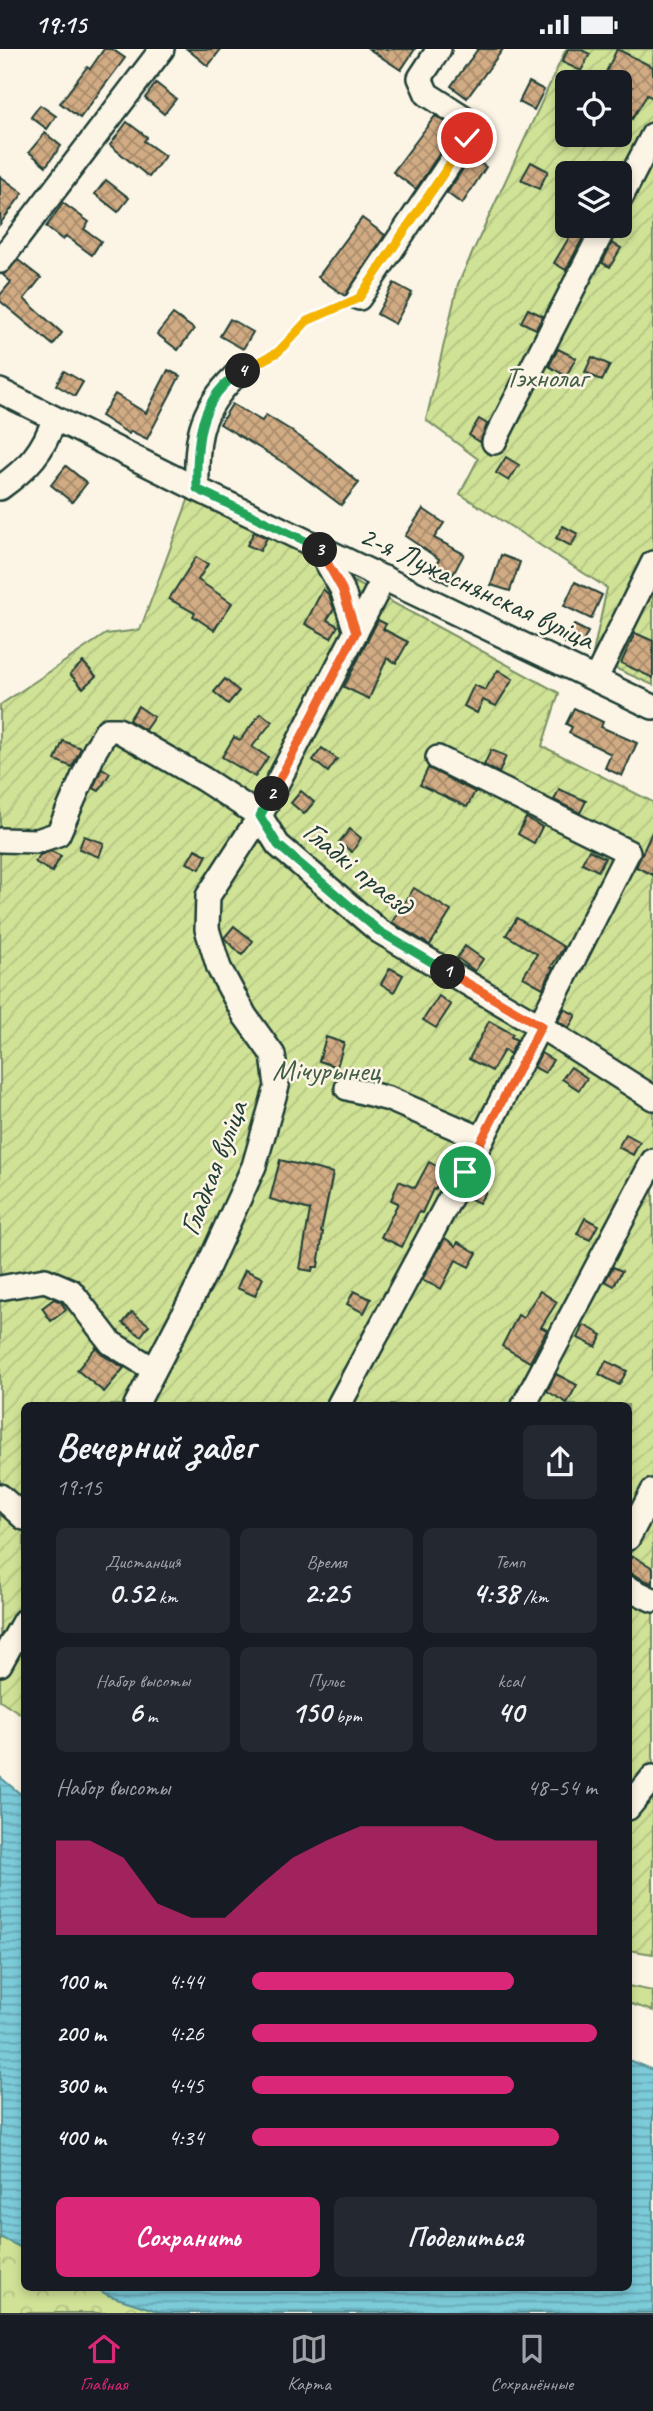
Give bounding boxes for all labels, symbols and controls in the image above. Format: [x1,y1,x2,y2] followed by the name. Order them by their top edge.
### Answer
[35,8,86,41] text: 19:15
[555,70,632,238] map controls
[555,70,632,147] button: locate
[437,108,497,168] pin
[448,119,486,157] icon: check
[555,161,632,238] button: layers
[226,353,260,389] pin: 4
[238,358,247,382] text: 4
[505,358,591,396] park label: Тэхнолаг
[354,516,602,659] street label: 2-я Лужаснянская вуліца
[302,533,338,567] pin: 3
[315,537,324,561] text: 3
[254,777,290,811] pin: 2
[267,781,276,805] text: 2
[295,812,422,925] street label: Гладкі праезд
[430,955,466,989] pin: 1
[443,959,452,983] text: 1
[272,1051,381,1089] park label: Мічурынец
[170,1094,257,1241] street label: Гладкая вуліца
[435,1142,495,1202] pin
[446,1153,484,1191] icon: arrive
[56,1423,255,1470] text: Вечерний забег
[523,1425,597,1499] button: share
[56,1473,102,1502] text: 19:15
[105,1550,181,1574] text: Дистанция
[306,1550,347,1574] text: Время
[495,1550,525,1574] text: Темп
[108,1574,154,1612] text: 0.52
[304,1574,349,1612] text: 2:25
[472,1574,519,1612] text: 4:38
[154,1585,177,1609] text: km
[519,1585,548,1609] text: /km
[96,1669,190,1693] text: Набор высоты
[308,1669,345,1693] text: Пульс
[498,1669,523,1693] text: kcal
[128,1693,142,1731] text: 6
[291,1693,331,1731] text: 150
[497,1693,524,1731] text: 40
[142,1704,158,1728] text: m
[331,1704,362,1728] text: bpm
[56,1773,170,1802] text: Набор высоты
[527,1773,597,1802] text: 48–54 m
[56,1967,106,1996] text: 100 m
[168,1967,204,1996] text: 4:44
[56,2019,106,2048] text: 200 m
[168,2019,204,2048] text: 4:26
[56,2071,106,2100] text: 300 m
[168,2071,204,2100] text: 4:45
[56,2123,106,2152] text: 400 m
[168,2123,204,2152] text: 4:34
[56,2197,320,2277] button: Сохранить
[334,2197,597,2277] button: Поделиться
[80,2330,128,2396] tab: Главная
[287,2330,331,2396] tab: Карта
[491,2330,573,2396] tab: Сохранённые

